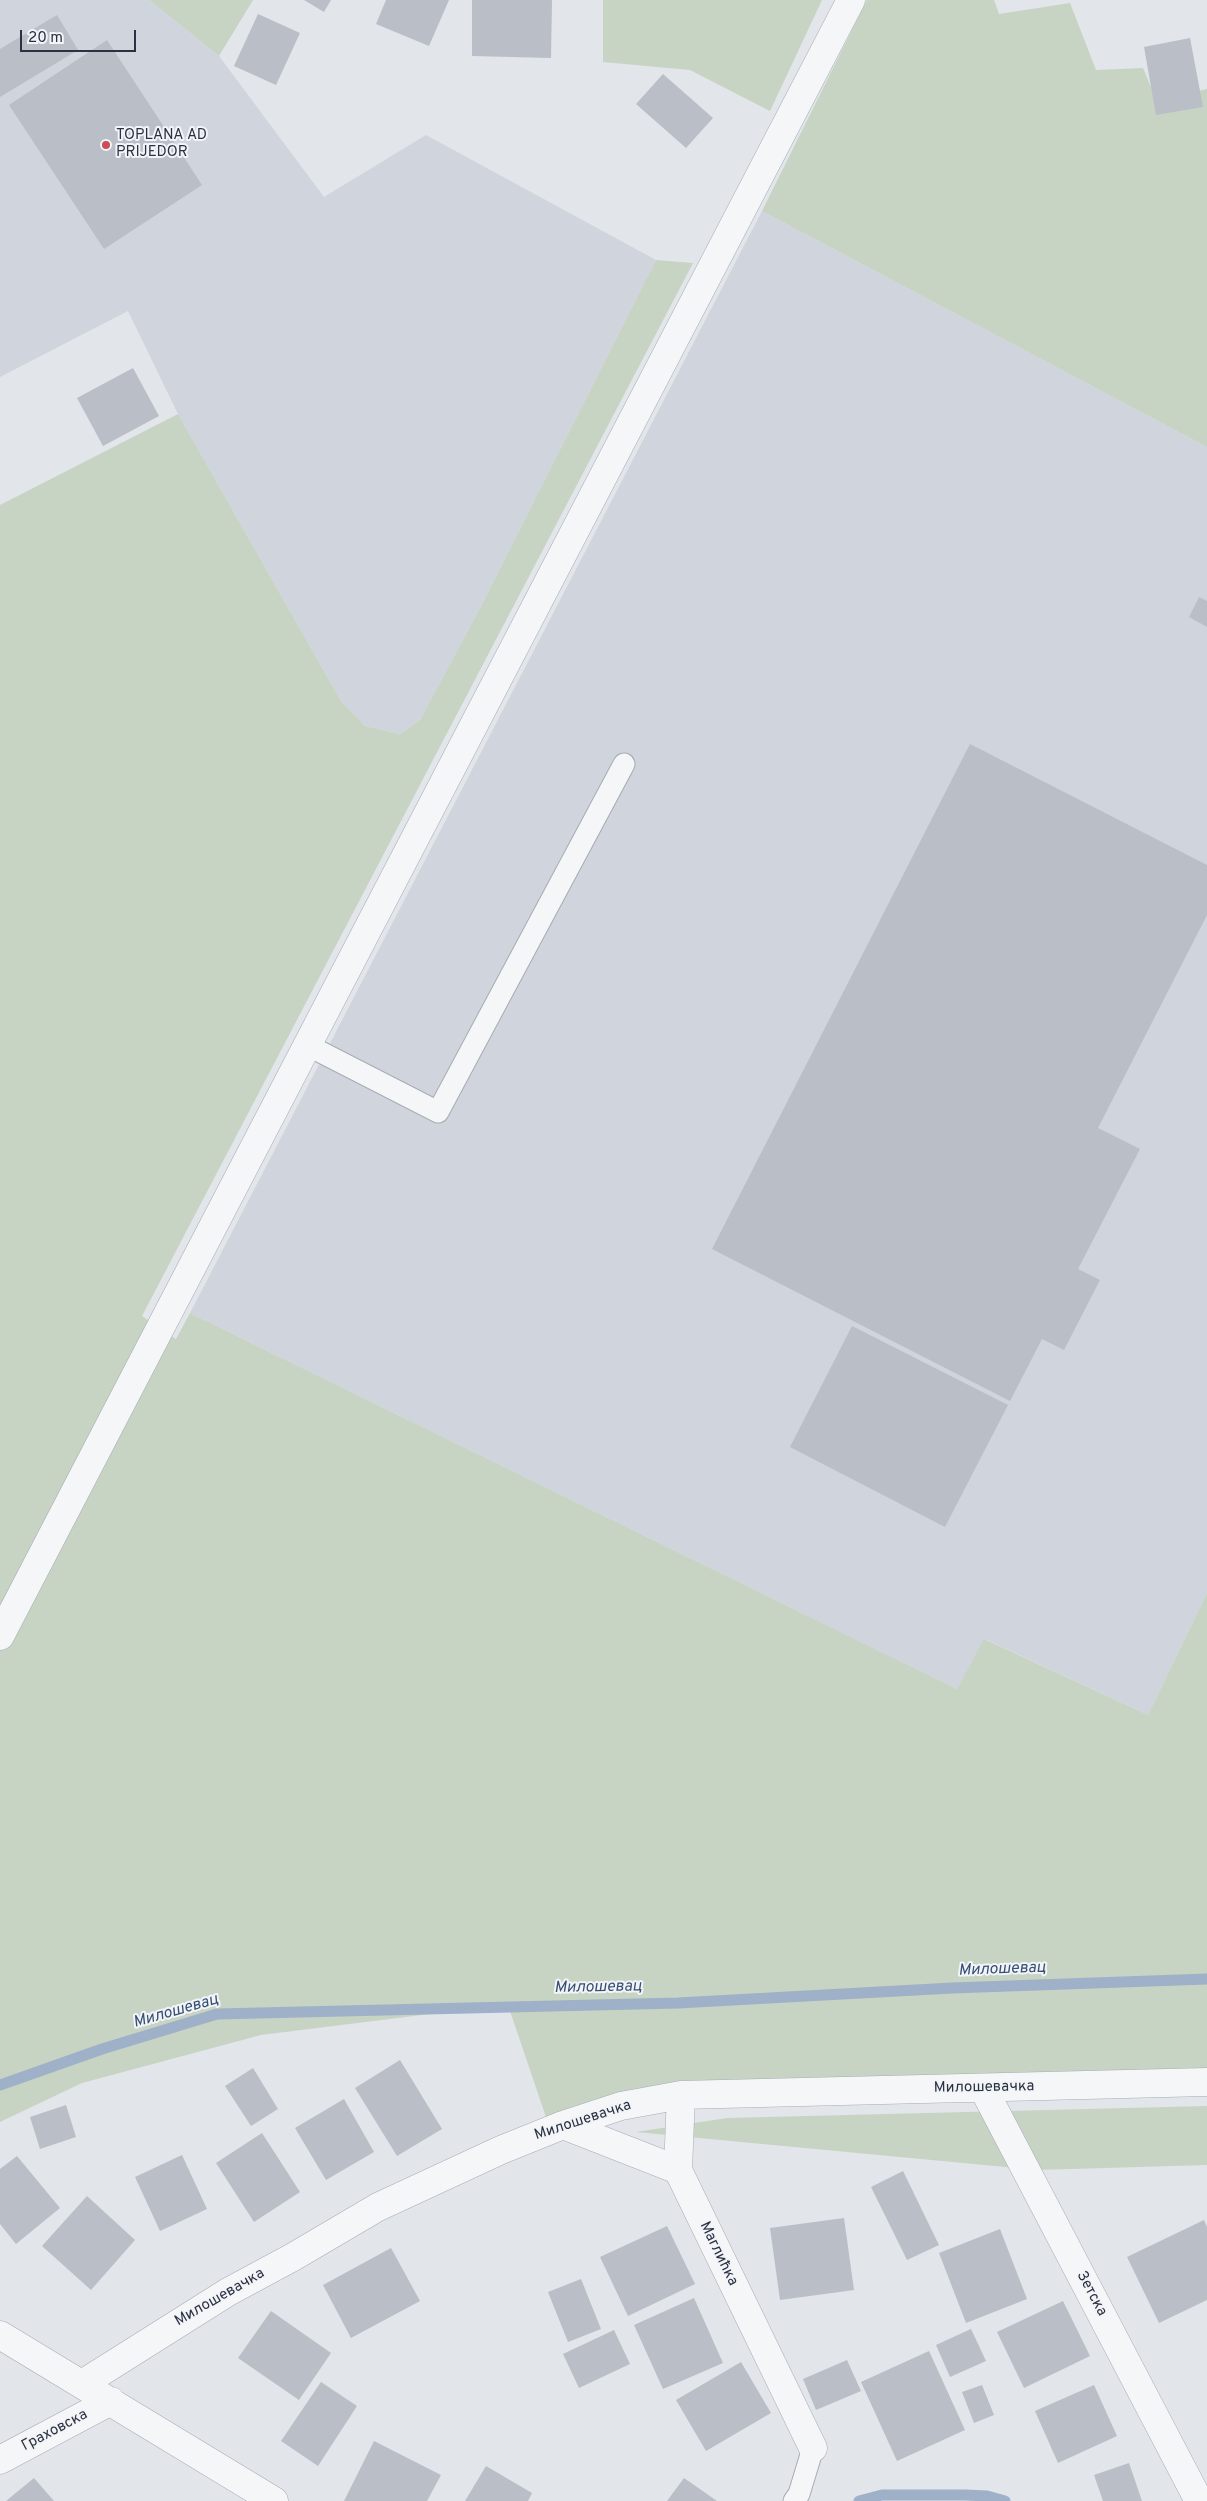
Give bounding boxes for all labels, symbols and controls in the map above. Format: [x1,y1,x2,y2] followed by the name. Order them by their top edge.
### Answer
[22,20,139,52] scale bar
[28,29,63,48] text: 20 m
[116,127,207,162] place label: TOPLANA AD PRIJEDOR
[100,139,112,151] marker: TOPLANA AD PRIJEDOR
[958,1959,1046,1981] water label: Милошевац
[554,1978,642,1998] water label: Милошевац
[131,1991,221,2033] water label: Милошевац
[934,2078,1034,2098] street label: Милошевачка
[532,2097,634,2145] street label: Милошевачка
[695,2219,741,2289] street label: Маглићка
[172,2265,268,2331] street label: Милошевачка
[1072,2268,1110,2320] street label: Зетска
[19,2406,91,2456] street label: Граховска

